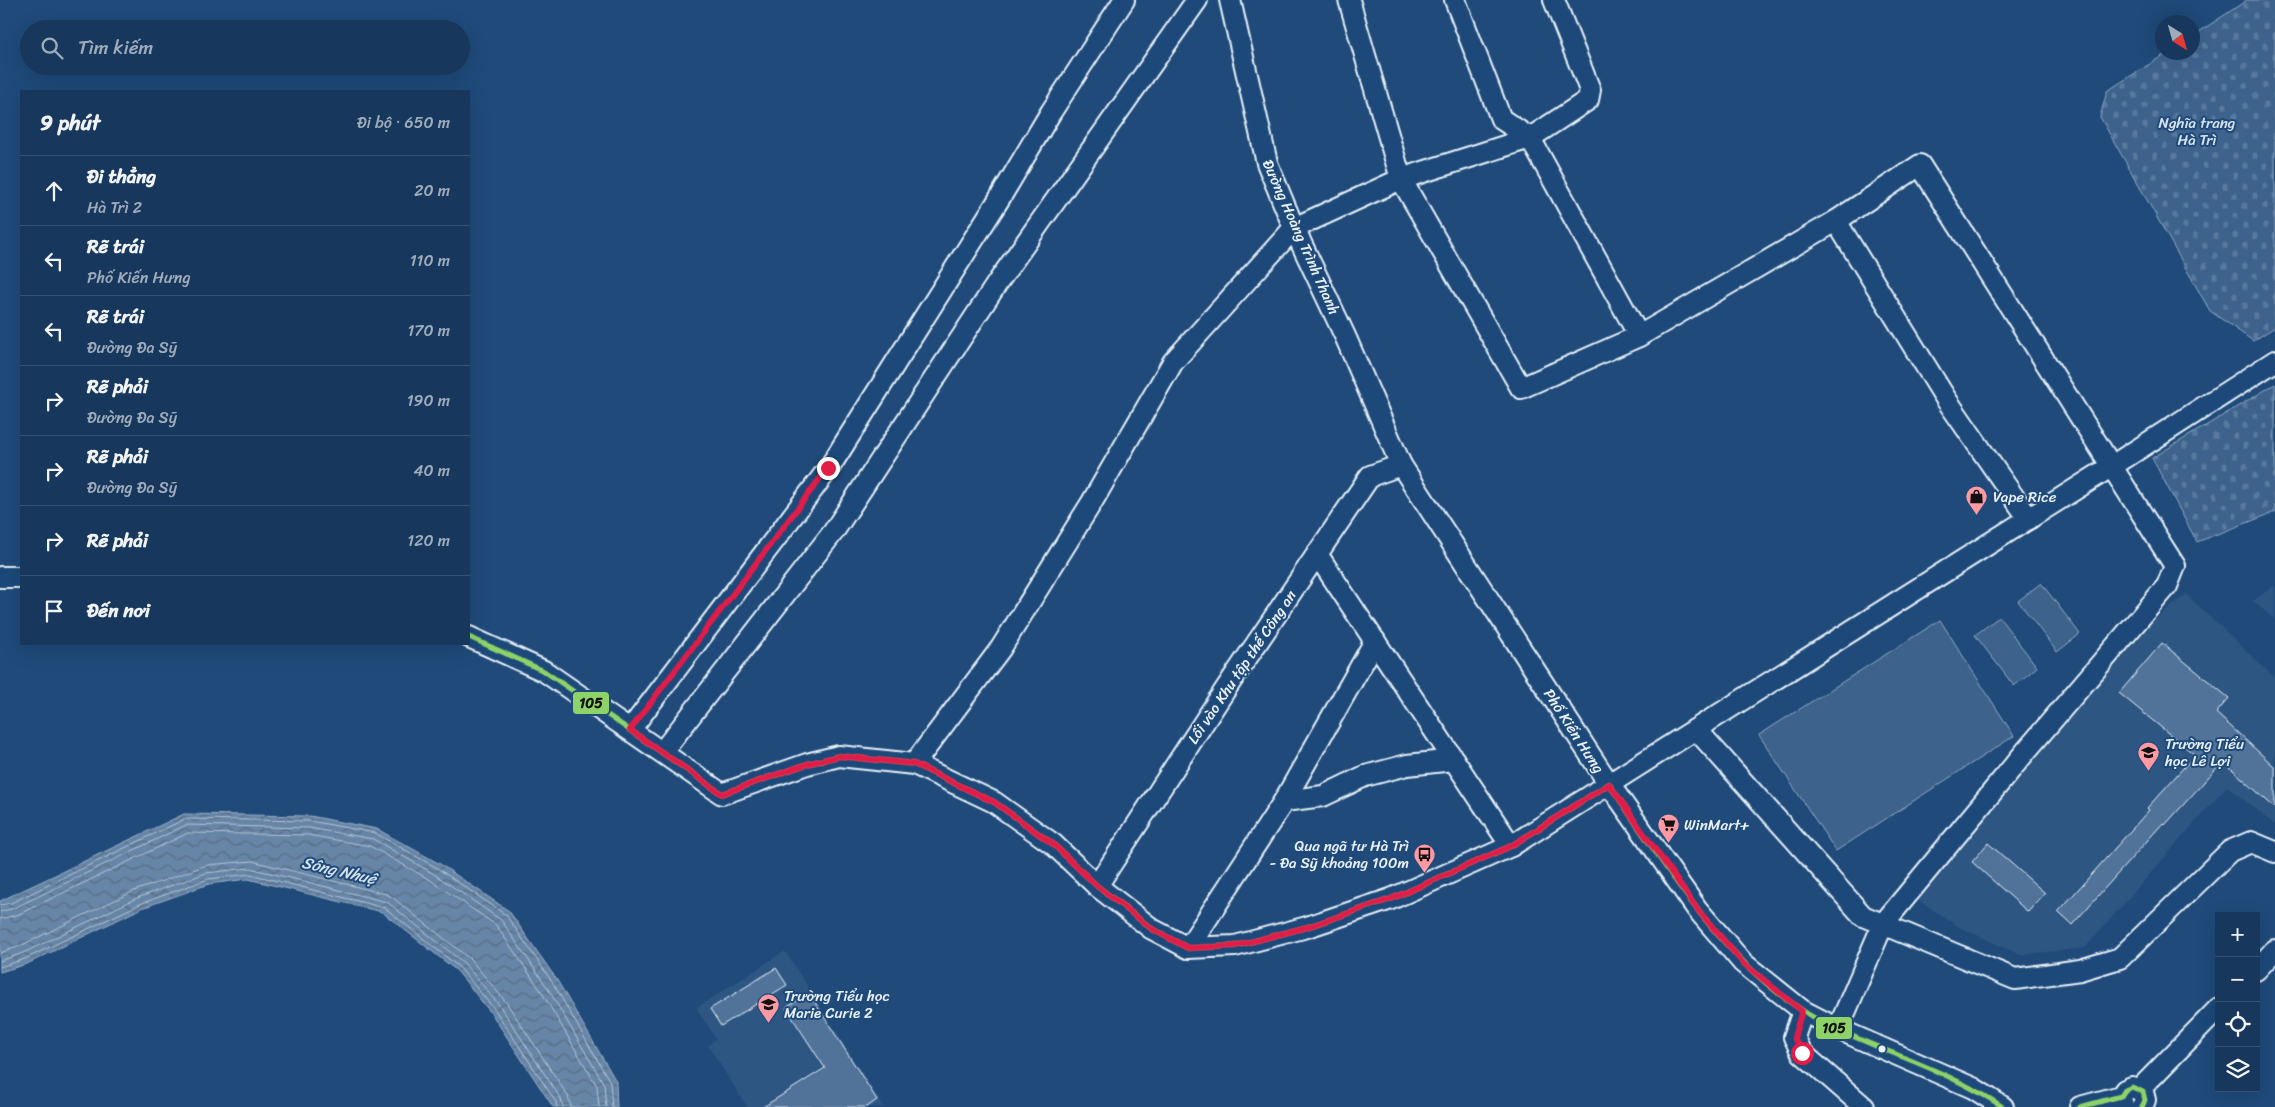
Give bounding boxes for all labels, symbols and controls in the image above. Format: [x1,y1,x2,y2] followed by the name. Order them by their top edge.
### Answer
[2155,15,2200,60] north arrow
[20,20,470,75] search box
[78,31,153,64] text: Tìm kiếm
[38,34,66,62] icon: search
[40,104,100,142] text: 9 phút
[357,108,450,137] text: Đi bộ · 650 m
[2159,110,2235,153] park label: Nghĩa trang Hà Trì
[1255,155,1347,319] street label: Đường Hoàng Trình Thanh
[87,160,156,193] text: Đi thẳng
[414,176,450,205] text: 20 m
[40,177,68,205] icon: ahead
[87,193,142,222] text: Hà Trì 2
[87,230,144,263] text: Rẽ trái
[410,246,450,275] text: 110 m
[40,247,68,275] icon: left
[87,263,191,292] text: Phố Kiến Hưng
[87,300,144,333] text: Rẽ trái
[407,316,450,345] text: 170 m
[40,317,68,345] icon: left
[87,333,177,362] text: Đường Đa Sỹ
[87,370,148,403] text: Rẽ phải
[407,386,450,415] text: 190 m
[40,387,68,415] icon: right
[87,403,177,432] text: Đường Đa Sỹ
[87,440,148,473] text: Rẽ phải
[413,456,450,485] text: 40 m
[40,457,68,485] icon: right
[817,457,840,480] route end
[87,473,177,502] text: Đường Đa Sỹ
[1993,484,2057,510] place label: Vape Rice
[1965,485,1989,516] shop icon: Vape Rice
[87,524,148,557] text: Rẽ phải
[407,526,450,555] text: 120 m
[40,527,68,555] icon: right
[1181,585,1303,749] street label: Lối vào Khu tập thể Công an
[87,594,150,627] text: Đến nơi
[40,597,68,625] icon: arrive
[1537,683,1612,779] street label: Phố Kiến Hưng
[572,691,610,715] line badge: 105
[579,691,603,716] text: 105
[2164,731,2244,774] place label: Trường Tiểu học Lê Lợi
[2137,741,2161,772] school or university icon: Trường Tiểu học Lê Lợi
[1684,812,1750,838] place label: WinMart+
[1656,813,1680,844] supermarket icon: WinMart+
[1269,833,1409,876] place label: Qua ngã tư Hà Trì - Đa Sỹ khoảng 100m
[1413,843,1437,874] bus stop icon: Qua ngã tư Hà Trì - Đa Sỹ khoảng 100m
[299,848,382,894] water label: Sông Nhuệ
[2215,912,2260,1092] map controls
[2215,912,2260,957] button: +
[2215,957,2260,1002] button: −
[784,983,890,1026] place label: Trường Tiểu học Marie Curie 2
[756,993,780,1024] school or university icon: Trường Tiểu học Marie Curie 2
[2215,1002,2260,1047] button: locate
[1815,1016,1853,1040] line badge: 105
[1822,1016,1846,1041] text: 105
[1791,1042,1814,1065] route start
[1877,1044,1887,1054] unlabelled marker
[2215,1047,2260,1092] button: layers

